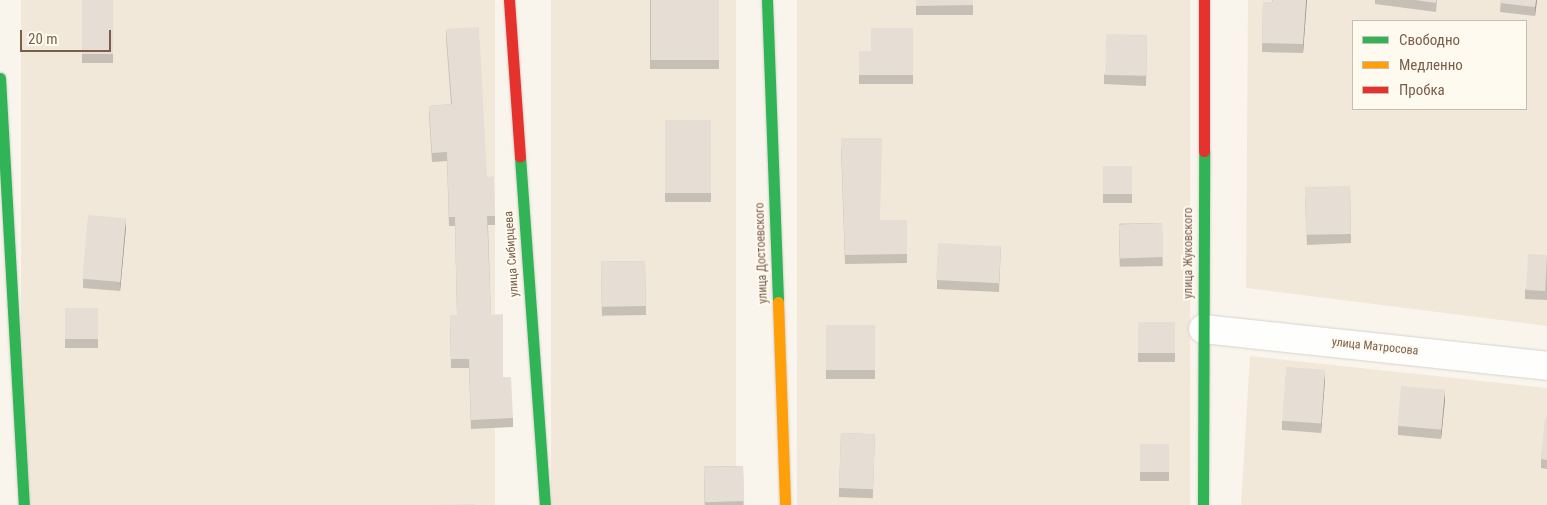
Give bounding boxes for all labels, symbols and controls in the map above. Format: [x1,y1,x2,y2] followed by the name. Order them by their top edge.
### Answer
[22,20,114,52] scale bar
[1352,20,1527,110] legend
[28,30,58,48] text: 20 m
[1399,31,1460,49] text: Свободно
[1399,56,1463,74] text: Медленно
[1399,81,1445,99] text: Пробка
[753,202,771,304] street label: улица Достоевского
[1182,207,1196,299] street label: улица Жуковского
[502,211,522,297] street label: улица Сибирцева
[1331,335,1419,359] street label: улица Матросова

